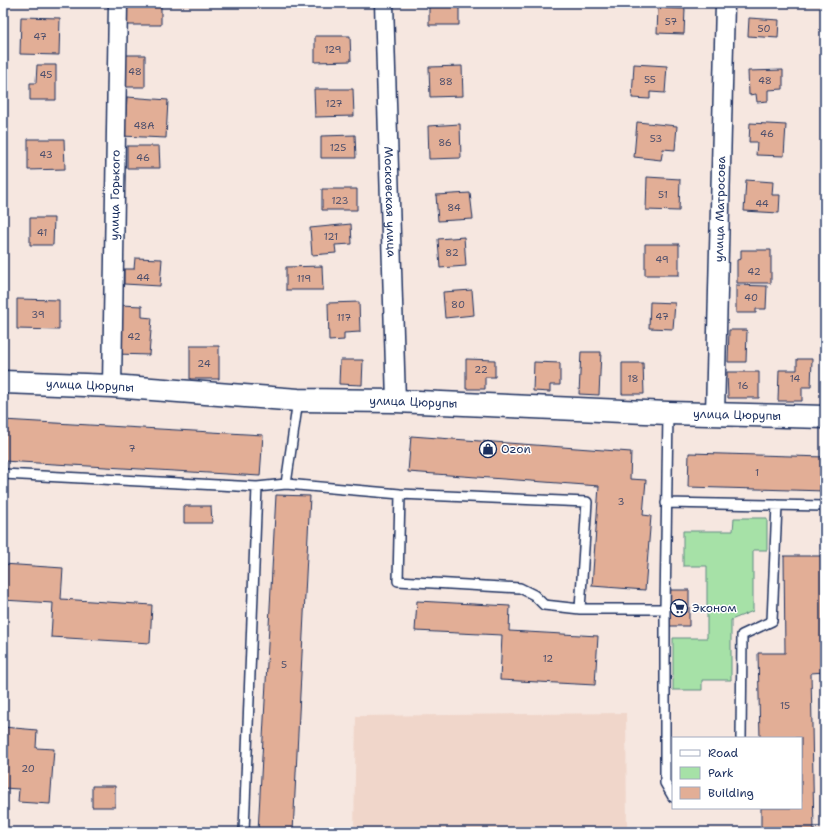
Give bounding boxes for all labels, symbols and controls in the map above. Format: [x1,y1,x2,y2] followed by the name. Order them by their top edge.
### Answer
[665,15,677,28] house number: 57
[757,22,771,35] house number: 50
[33,30,47,43] house number: 47
[324,43,342,56] house number: 129
[128,65,142,78] house number: 48
[40,68,52,81] house number: 45
[644,73,656,86] house number: 55
[758,74,772,87] house number: 48
[439,75,453,88] house number: 88
[326,97,342,110] house number: 127
[133,119,155,132] house number: 48А
[760,127,774,140] house number: 46
[650,132,662,145] house number: 53
[438,136,452,149] house number: 86
[330,141,346,154] house number: 125
[380,146,400,258] street label: Московская улица
[39,148,53,161] house number: 43
[106,150,124,240] street label: улица Горького
[136,151,150,164] house number: 46
[711,155,729,262] street label: улица Матросова
[658,188,668,201] house number: 51
[331,194,349,207] house number: 123
[755,197,769,210] house number: 44
[447,201,461,214] house number: 84
[37,226,47,239] house number: 41
[324,230,338,243] house number: 121
[445,246,459,259] house number: 82
[655,253,669,266] house number: 49
[747,265,761,278] house number: 42
[136,271,150,284] house number: 44
[297,272,311,285] house number: 119
[744,291,758,304] house number: 40
[451,298,465,311] house number: 80
[31,308,45,321] house number: 39
[655,310,669,323] house number: 47
[337,311,351,324] house number: 117
[127,330,141,343] house number: 42
[197,357,211,370] house number: 24
[474,363,488,376] house number: 22
[627,372,639,385] house number: 18
[790,372,800,385] house number: 14
[46,376,135,396] street label: улица Цюрупы
[738,379,748,392] house number: 16
[369,393,458,412] street label: улица Цюрупы
[693,406,781,424] street label: улица Цюрупы
[478,439,498,459] shop icon: Ozon
[501,441,531,457] place label: Ozon
[129,442,136,455] house number: 7
[755,466,759,479] house number: 1
[618,495,625,508] house number: 3
[669,598,689,618] supermarket icon: Эконом
[692,600,737,616] place label: Эконом
[543,652,553,665] house number: 12
[281,658,287,671] house number: 5
[780,699,790,712] house number: 15
[672,737,802,809] legend
[708,745,739,761] text: Road
[21,762,35,775] house number: 20
[708,765,734,781] text: Park
[708,785,754,801] text: Building

